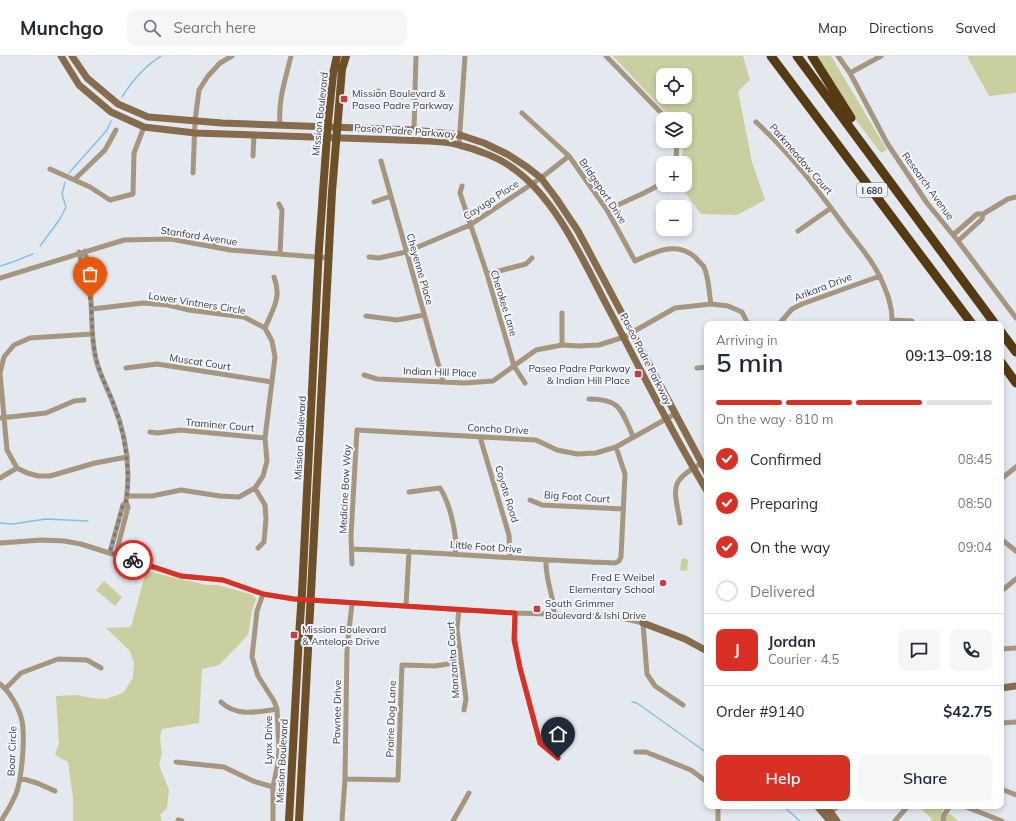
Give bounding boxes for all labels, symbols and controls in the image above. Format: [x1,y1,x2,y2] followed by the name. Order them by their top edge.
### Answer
[127,10,407,46] search box
[20,16,103,40] text: Munchgo
[141,17,163,39] icon: search
[173,18,256,37] text: Search here
[818,19,847,37] text: Map
[869,19,934,37] text: Directions
[956,19,996,37] text: Saved
[656,68,692,236] map controls
[656,68,692,104] button: locate
[309,71,331,157] street label: Mission Boulevard
[352,87,454,112] place label: Mission Boulevard & Paseo Padre Parkway
[339,94,349,104] marker: Mission Boulevard & Paseo Padre Parkway
[656,112,692,148] button: layers
[354,121,457,141] street label: Paseo Padre Parkway
[767,121,836,197] street label: Parkmeadow Court
[899,150,957,222] street label: Research Avenue
[576,156,630,226] street label: Bridgeport Drive
[656,156,692,192] button: +
[461,177,521,223] street label: Cayuga Place
[857,183,887,197] road number: I 680
[656,200,692,236] button: −
[160,224,238,248] street label: Stanford Avenue
[404,232,436,306] street label: Cheyenne Place
[73,257,107,298] pin
[79,263,101,285] icon: bag
[488,268,520,338] street label: Cherokee Lane
[792,270,854,304] street label: Arikara Drive
[148,289,246,317] street label: Lower Vintners Circle
[617,311,675,408] street label: Paseo Padre Parkway
[716,332,778,348] text: Arriving in
[716,346,784,379] text: 5 min
[905,346,992,365] text: 09:13–09:18
[169,351,232,373] street label: Muscat Court
[528,362,631,387] place label: Paseo Padre Parkway & Indian Hill Place
[403,364,477,380] street label: Indian Hill Place
[633,369,643,379] marker: Paseo Padre Parkway & Indian Hill Place
[291,396,309,480] street label: Mission Boulevard
[716,411,833,427] text: On the way · 810 m
[185,416,255,435] street label: Traminer Court
[467,421,529,437] street label: Concho Drive
[336,443,354,534] street label: Medicine Bow Way
[716,448,738,470] icon: check
[750,450,821,469] text: Confirmed
[958,451,992,467] text: 08:45
[492,464,522,524] street label: Coyote Road
[544,488,611,506] street label: Big Foot Court
[716,492,738,514] icon: check
[750,494,818,513] text: Preparing
[958,495,992,511] text: 08:50
[716,536,738,558] icon: check
[450,538,522,556] street label: Little Foot Drive
[750,538,830,557] text: On the way
[958,539,992,555] text: 09:04
[113,540,153,580] courier
[122,549,144,571] icon: bike
[569,571,655,596] place label: Fred E Weibel Elementary School
[658,578,668,588] marker: Fred E Weibel Elementary School
[750,582,815,601] text: Delivered
[545,597,646,622] place label: South Grimmer Boulevard & Ishi Drive
[532,604,542,614] marker: South Grimmer Boulevard & Ishi Drive
[444,620,462,699] street label: Manzanita Court
[302,623,386,648] place label: Mission Boulevard & Antelope Drive
[898,629,940,671] button: chat
[950,629,992,671] button: phone
[289,630,299,640] marker: Mission Boulevard & Antelope Drive
[768,632,816,651] text: Jordan
[734,640,740,659] text: J
[768,651,839,667] text: Courier · 4.5
[330,680,344,744] street label: Pawnee Drive
[383,680,399,758] street label: Prairie Dog Lane
[716,702,804,721] text: Order #9140
[943,702,992,721] text: $42.75
[262,716,275,764] street label: Lynx Drive
[541,717,575,758] pin
[273,719,291,803] street label: Mission Boulevard
[547,723,569,745] icon: home
[5,726,19,776] street label: Boar Circle
[716,755,850,801] button: Help
[858,755,992,801] button: Share

